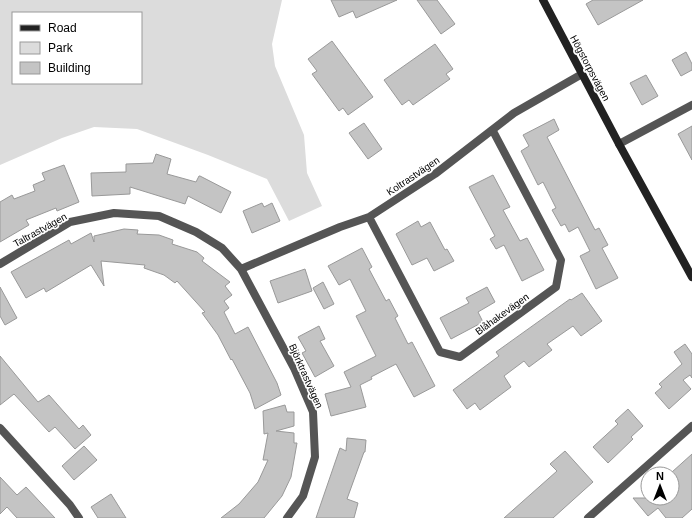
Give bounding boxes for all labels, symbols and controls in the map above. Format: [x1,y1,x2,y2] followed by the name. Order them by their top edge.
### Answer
[12,12,142,84] legend
[48,21,77,35] text: Road
[568,33,612,103] street label: Högstorpsvägen
[48,41,74,55] text: Park
[48,61,91,75] text: Building
[385,154,441,198] street label: Koltrastvägen
[11,211,69,249] street label: Taltrastvägen
[473,291,531,337] street label: Blåhakevägen
[287,342,325,410] street label: Björktrastvägen
[640,466,680,506] north arrow
[656,470,664,482] text: N

